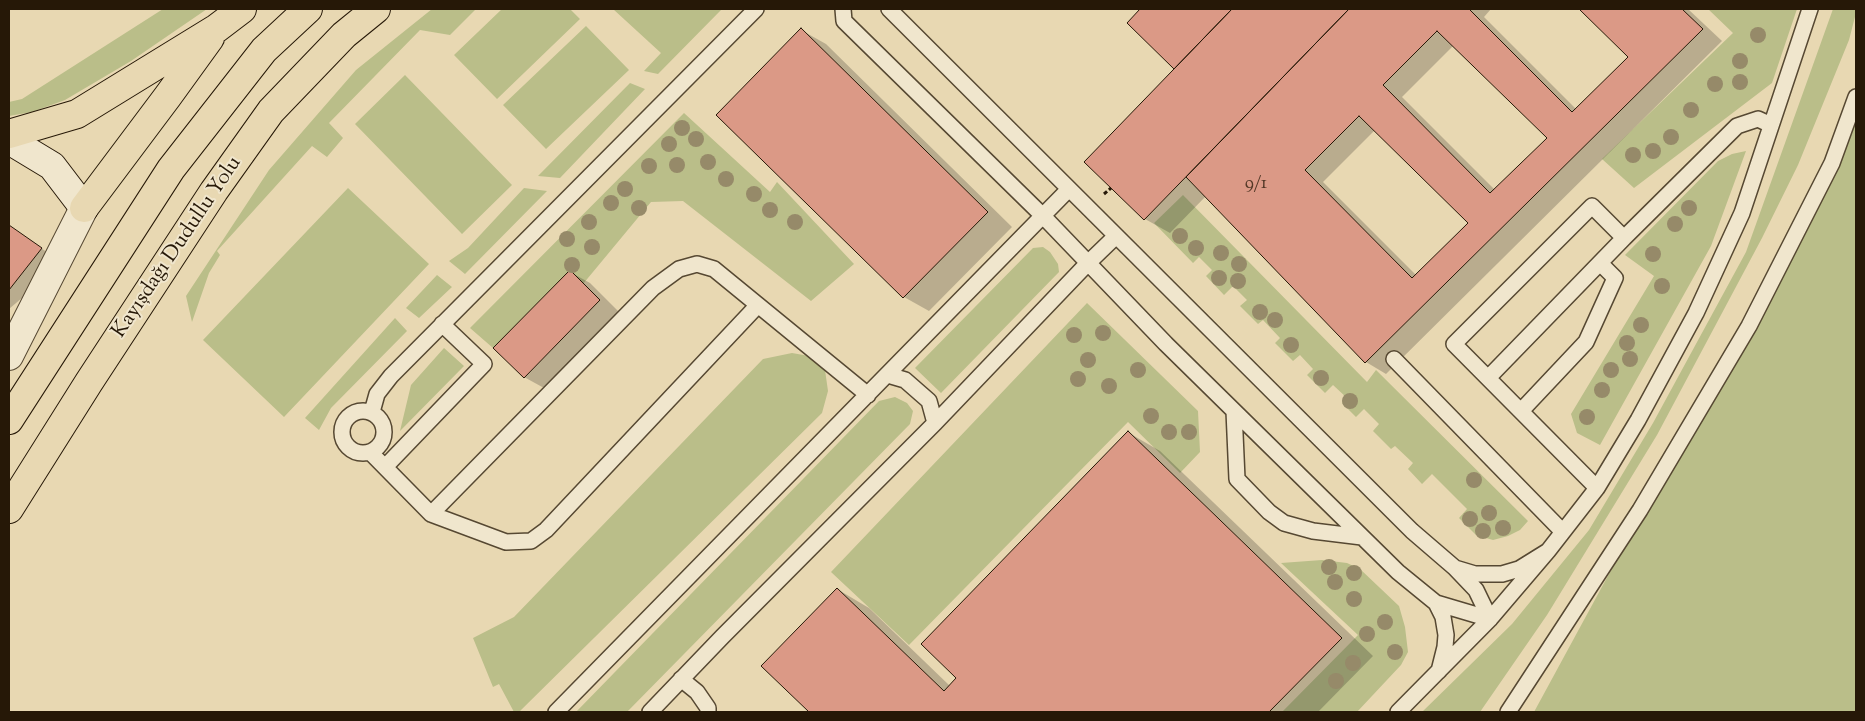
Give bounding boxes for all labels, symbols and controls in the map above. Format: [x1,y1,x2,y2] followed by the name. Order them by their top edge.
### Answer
[108,152,248,344] street label: Kayışdağı Dudullu Yolu
[1245,174,1267,196] house number: 9/1

